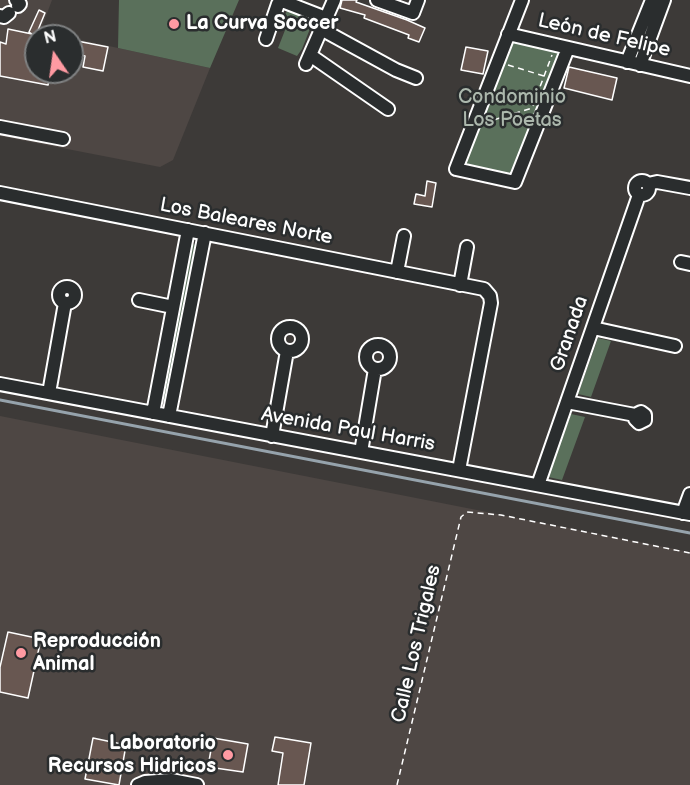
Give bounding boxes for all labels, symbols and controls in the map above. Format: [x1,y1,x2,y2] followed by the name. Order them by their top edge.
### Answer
[535,9,673,63] street label: León de Felipe
[186,12,338,36] place label: La Curva Soccer
[167,17,181,31] marker: La Curva Soccer
[24,24,84,84] north arrow
[42,27,58,49] text: N
[458,86,566,133] park label: Condominio Los Poetas
[158,193,334,251] street label: Los Baleares Norte
[546,293,594,375] street label: Granada
[259,403,437,457] street label: Avenida Paul Harris
[387,563,447,725] street label: Calle Los Trigales
[33,630,161,677] place label: Reproducción Animal
[14,646,28,660] marker: Reproducción Animal
[48,732,216,779] place label: Laboratorio Recursos Hidricos
[221,748,235,762] marker: Laboratorio Recursos Hidricos

